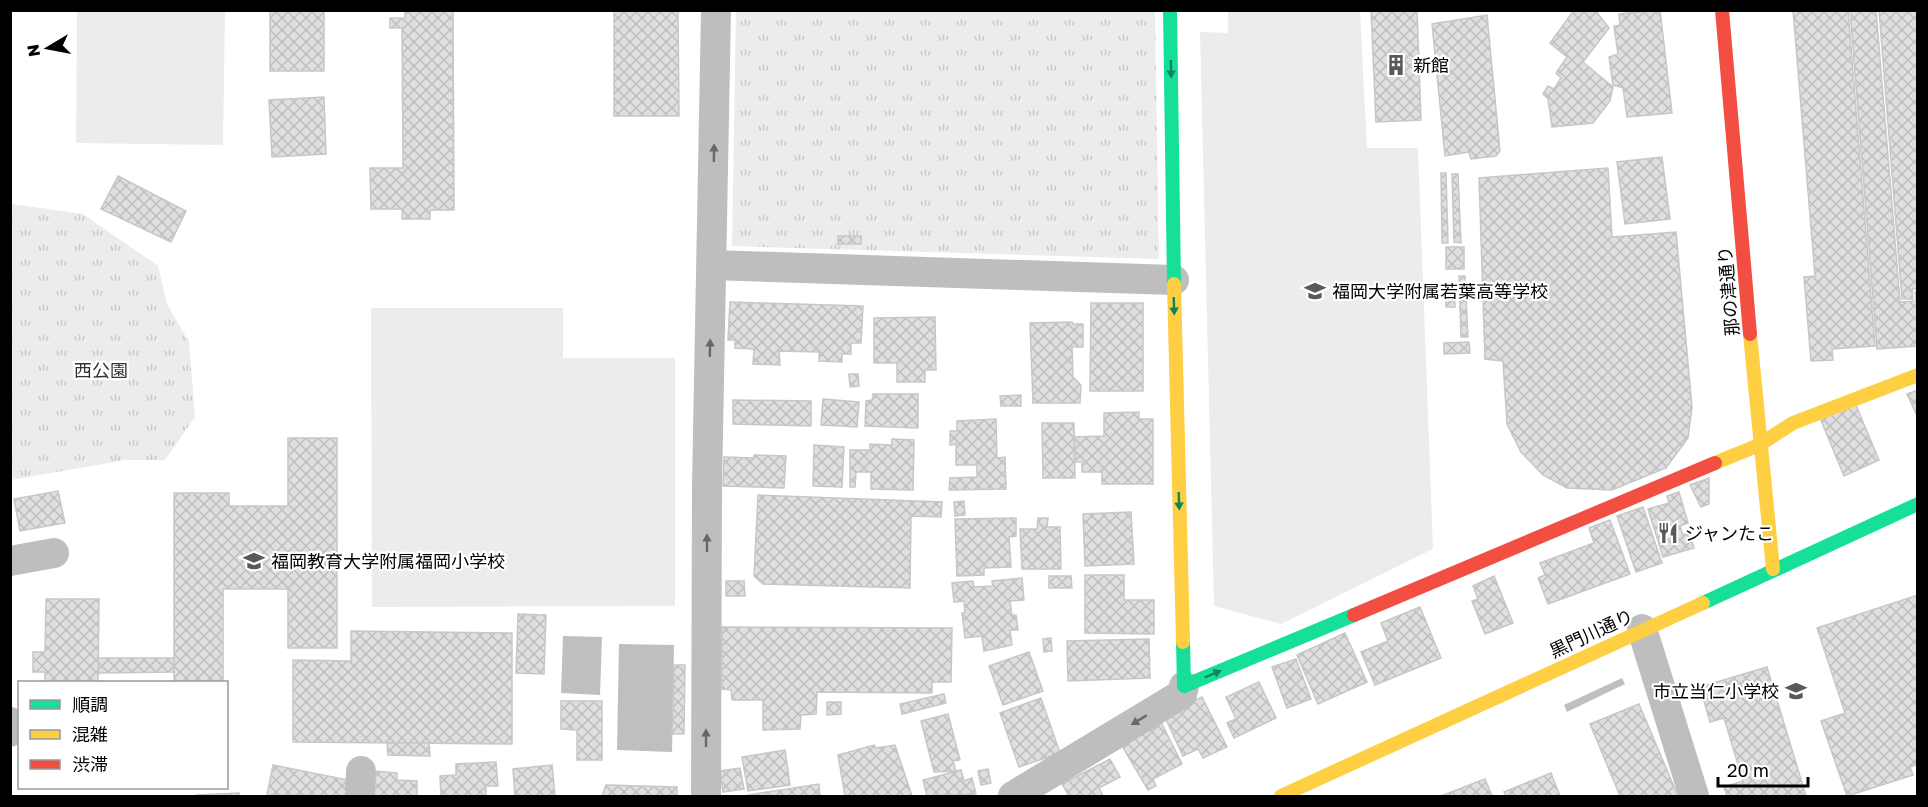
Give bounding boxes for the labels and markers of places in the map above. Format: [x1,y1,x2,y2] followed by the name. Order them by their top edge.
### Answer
[1384,53,1408,77] building icon: 新館
[1413,54,1449,76] place label: 新館
[1303,279,1327,303] school or university icon: 福岡大学附属若葉高等学校
[1332,280,1548,302] place label: 福岡大学附属若葉高等学校
[1656,521,1680,545] restaurant icon: ジャンたこ
[1685,522,1774,544] place label: ジャンたこ
[242,549,266,573] school or university icon: 福岡教育大学附属福岡小学校
[271,550,505,572] place label: 福岡教育大学附属福岡小学校
[1784,679,1808,703] school or university icon: 市立当仁小学校
[1653,680,1779,702] place label: 市立当仁小学校

